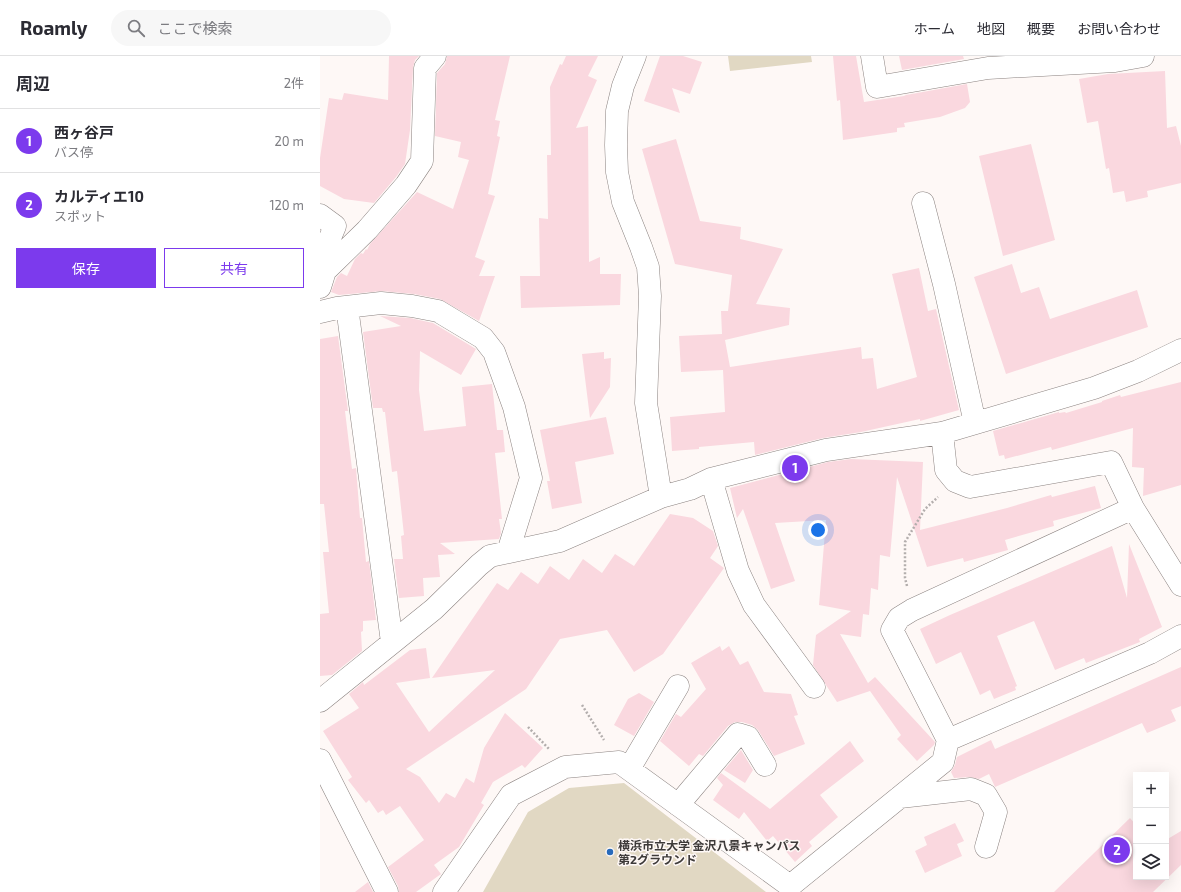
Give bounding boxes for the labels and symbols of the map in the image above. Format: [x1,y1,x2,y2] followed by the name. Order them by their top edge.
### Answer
[782,453,808,483] pin: 1
[808,520,828,540] your location
[1104,835,1130,865] pin: 2
[618,838,801,866] place label: 横浜市立大学 金沢八景キャンパス 第2グラウンド
[605,847,615,857] marker: 横浜市立大学 金沢八景キャンパス 第2グラウンド

